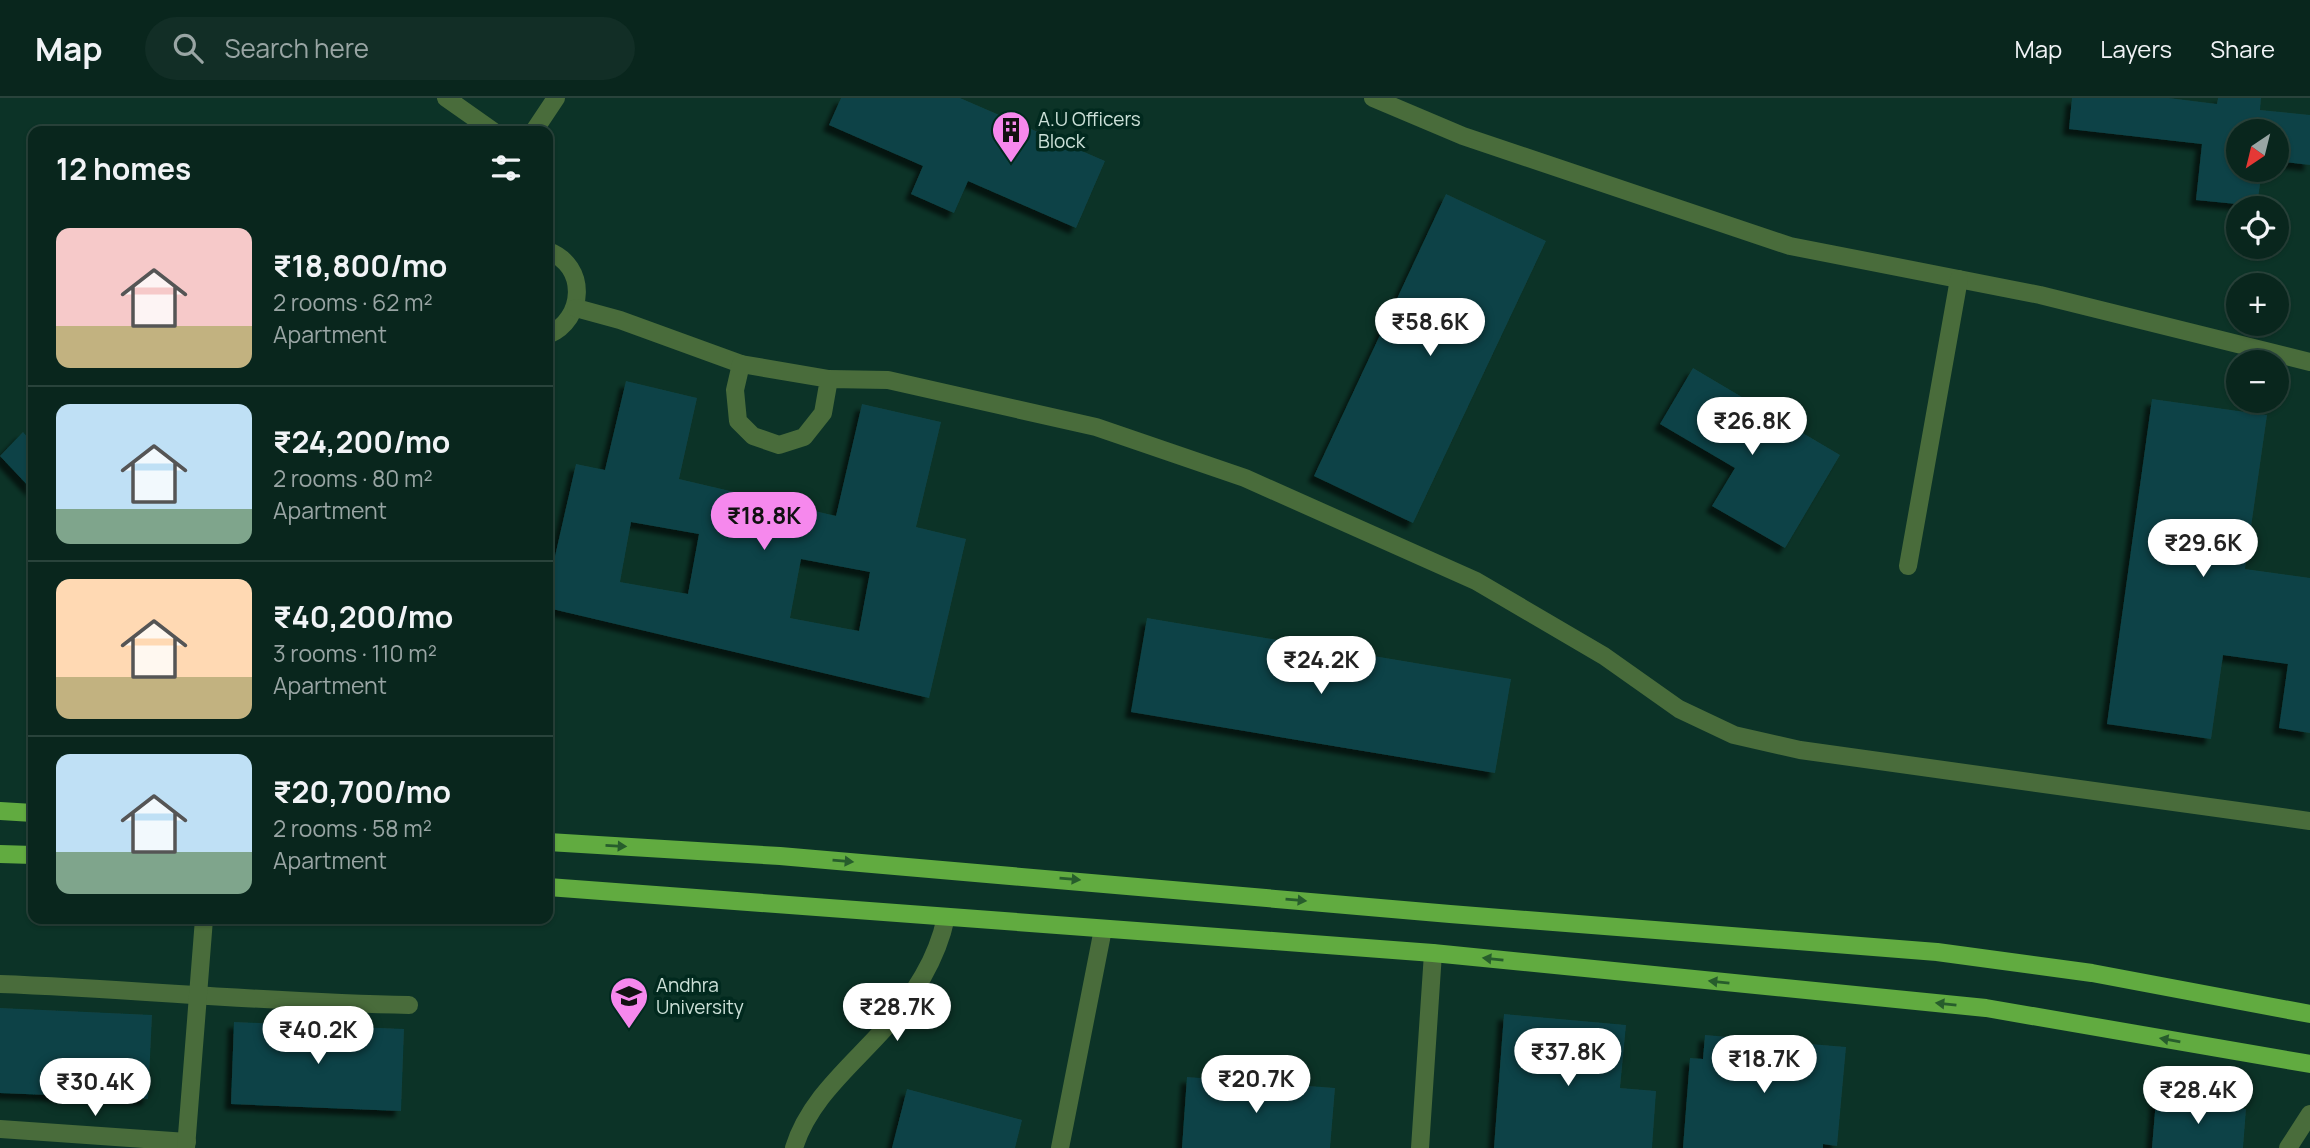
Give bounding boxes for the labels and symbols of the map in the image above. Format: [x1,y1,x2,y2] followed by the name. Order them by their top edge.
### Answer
[1038,106,1141,154] place label: A.U Officers Block
[990,109,1032,164] building icon: A.U Officers Block
[2226,119,2289,182] north arrow
[1373,299,1487,358] pin: ₹58.6K
[1695,398,1809,457] pin: ₹26.8K
[707,492,821,552] pin: ₹18.8K
[2146,519,2260,579] pin: ₹29.6K
[1264,636,1378,696] pin: ₹24.2K
[605,841,627,852] one-way arrow
[832,856,854,867] one-way arrow
[1059,874,1081,885] one-way arrow
[1285,895,1307,906] one-way arrow
[1482,953,1504,964] one-way arrow
[656,972,744,1020] place label: Andhra University
[608,975,650,1030] school or university icon: Andhra University
[1708,976,1730,987] one-way arrow
[840,984,954,1043] pin: ₹28.7K
[1935,999,1957,1010] one-way arrow
[261,1006,375,1066] pin: ₹40.2K
[1511,1028,1625,1088] pin: ₹37.8K
[2159,1034,2181,1045] one-way arrow
[1707,1035,1821,1095] pin: ₹18.7K
[1199,1056,1313,1115] pin: ₹20.7K
[38,1058,152,1118] pin: ₹30.4K
[2141,1066,2255,1126] pin: ₹28.4K

